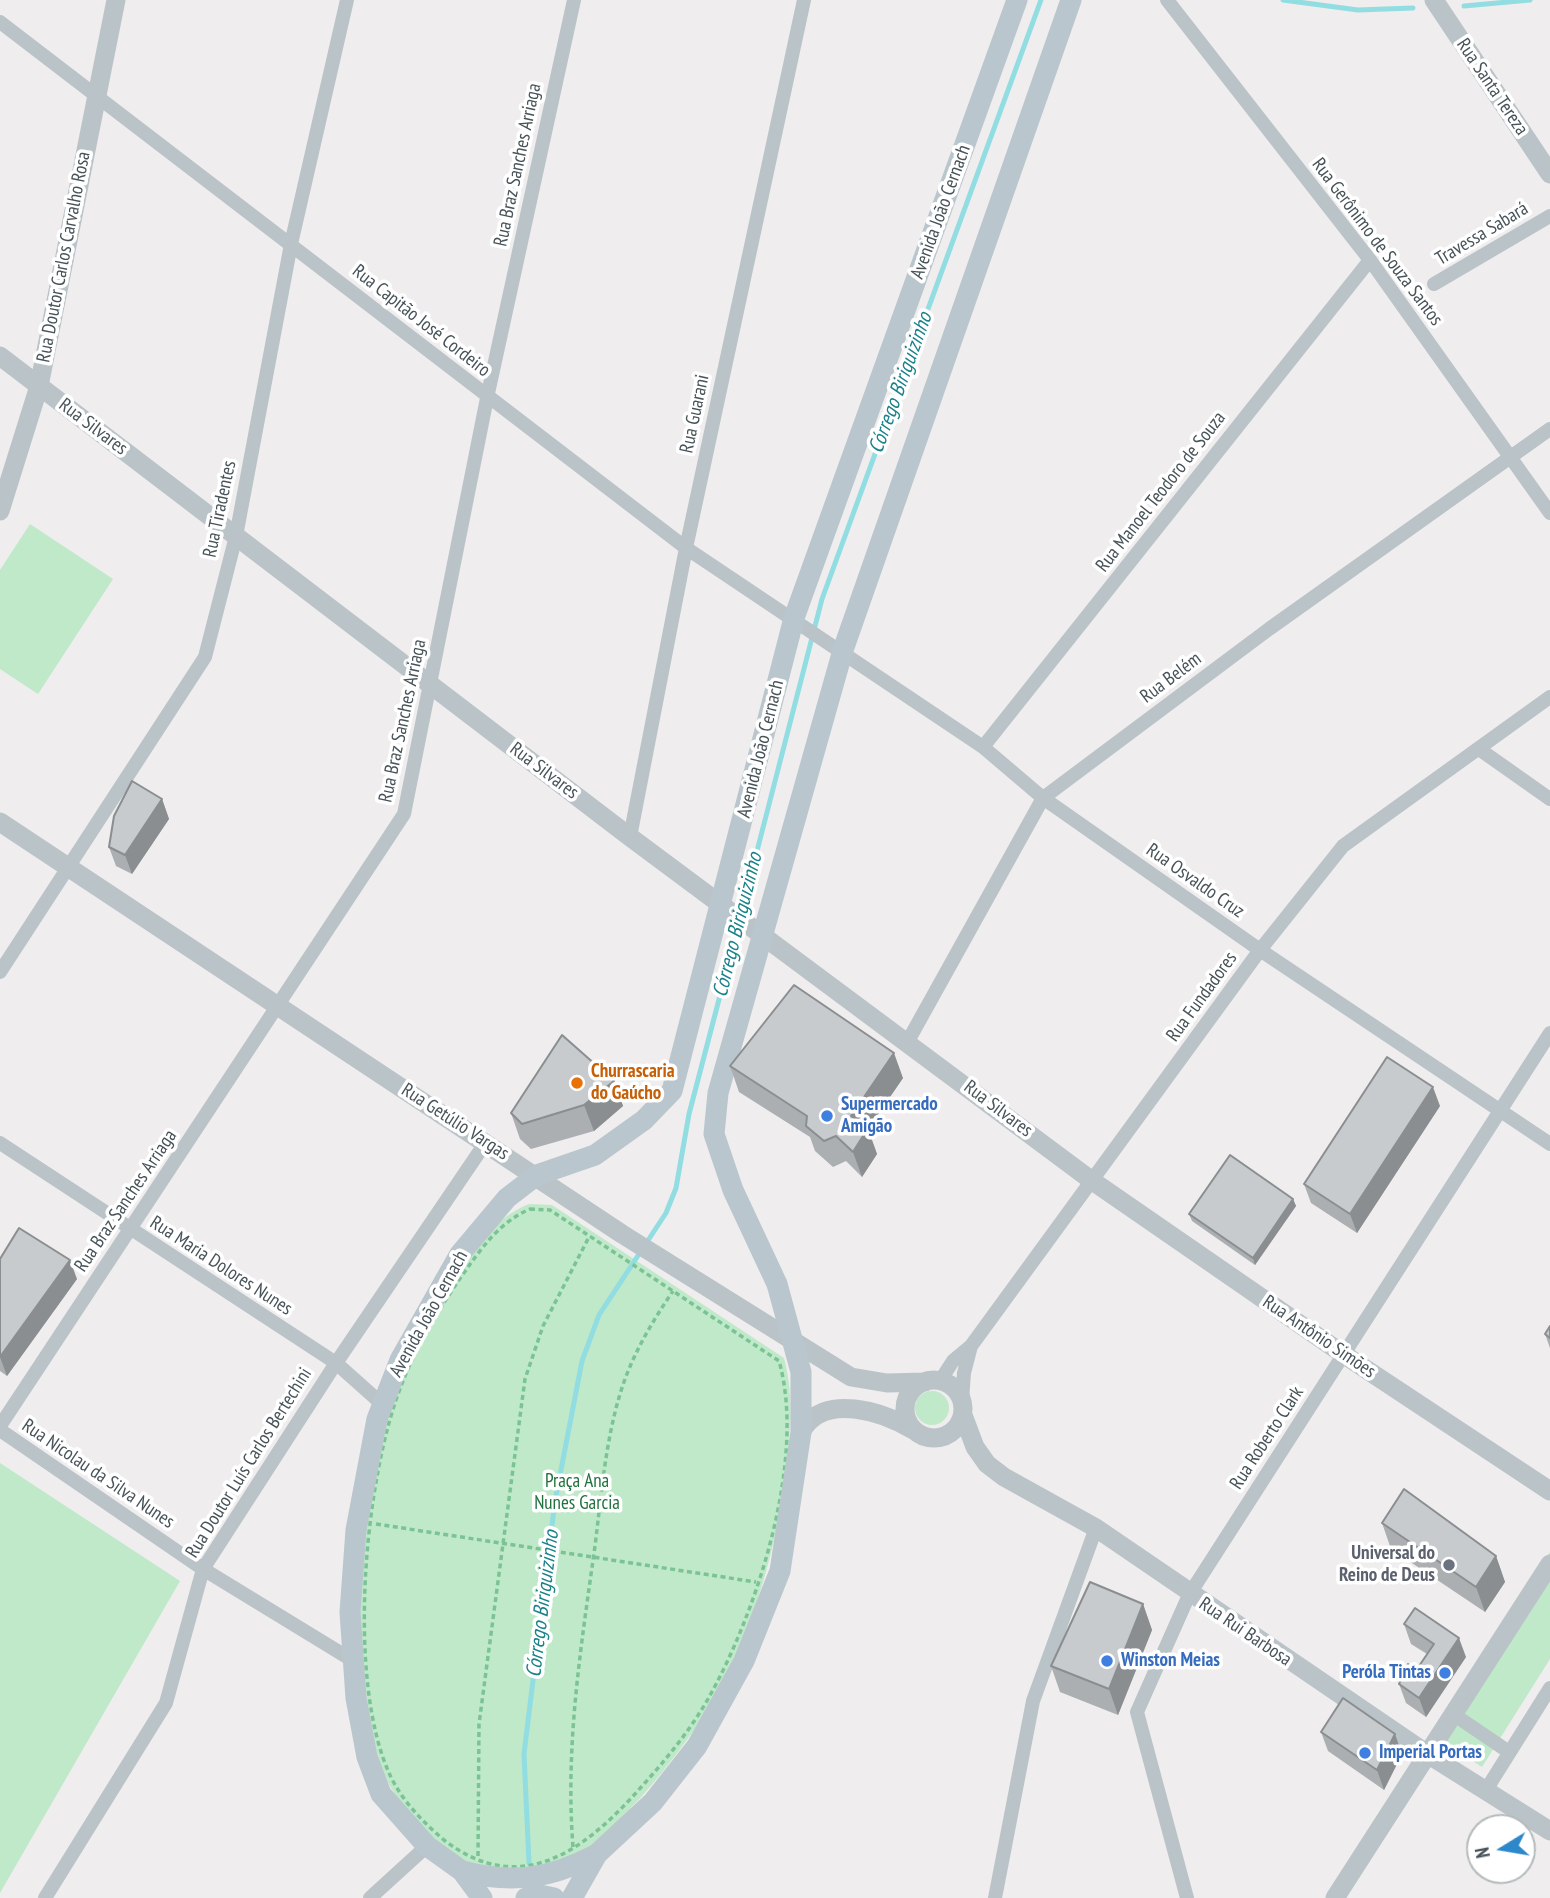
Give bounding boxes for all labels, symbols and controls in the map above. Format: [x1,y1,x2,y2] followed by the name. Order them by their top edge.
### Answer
[1451,34,1533,140] street label: Rua Santa Tereza
[490,81,546,249] street label: Rua Braz Sanches Arriaga
[906,142,976,282] street label: Avenida João Cernach
[32,150,96,364] street label: Rua Doutor Carlos Carvalho Rosa
[1307,154,1447,330] street label: Rua Gerônimo de Souza Santos
[1432,198,1532,270] street label: Travessa Sabará
[347,260,495,382] street label: Rua Capitão José Cordeiro
[864,309,938,457] water label: Córrego Biriguizinho
[676,373,714,455] street label: Rua Guarani
[54,394,132,460] street label: Rua Silvares
[1091,407,1231,577] street label: Rua Manoel Teodoro de Souza
[199,459,241,559] street label: Rua Tiradentes
[375,637,431,805] street label: Rua Braz Sanches Arriaga
[1136,648,1206,708] street label: Rua Belém
[733,678,789,820] street label: Avenida João Cernach
[505,738,583,804] street label: Rua Silvares
[1142,839,1248,923] street label: Rua Osvaldo Cruz
[708,850,768,1000] water label: Córrego Biriguizinho
[1162,948,1242,1046] street label: Rua Fundadores
[591,1061,675,1105] place label: Churrascaria do Gaúcho
[569,1075,585,1091] marker: Churrascaria do Gaúcho
[959,1076,1037,1142] street label: Rua Silvares
[397,1079,513,1165] street label: Rua Getúlio Vargas
[841,1094,938,1138] place label: Supermercado Amigão
[819,1108,835,1124] marker: Supermercado Amigão
[70,1126,182,1276] street label: Rua Braz Sanches Arriaga
[146,1211,296,1321] street label: Rua Maria Dolores Nunes
[385,1247,473,1381] street label: Avenida João Cernach
[1258,1291,1380,1383] street label: Rua Antônio Simões
[181,1364,317,1562] street label: Rua Doutor Luís Carlos Bertechini
[1225,1382,1309,1494] street label: Rua Roberto Clark
[17,1415,179,1533] street label: Rua Nicolau da Silva Nunes
[534,1471,620,1515] park label: Praça Ana Nunes Garcia
[521,1529,565,1679] water label: Córrego Biriguizinho
[1339,1543,1435,1587] place label: Universal do Reino de Deus
[1441,1557,1457,1573] marker: Universal do Reino de Deus
[1194,1593,1296,1671] street label: Rua Rui Barbosa
[1121,1650,1220,1672] place label: Winston Meias
[1099,1653,1115,1669] marker: Winston Meias
[1342,1662,1431,1684] place label: Peróla Tintas
[1437,1665,1453,1681] marker: Peróla Tintas
[1379,1742,1482,1764] place label: Imperial Portas
[1357,1745,1373,1761] marker: Imperial Portas
[1466,1814,1536,1884] north arrow
[1470,1845,1495,1860] text: N

